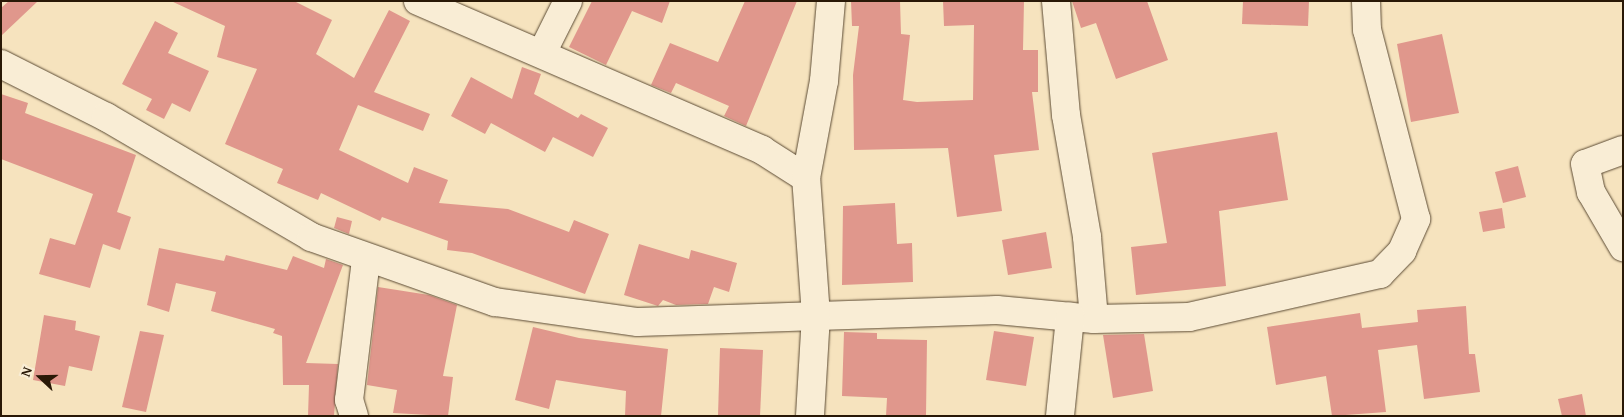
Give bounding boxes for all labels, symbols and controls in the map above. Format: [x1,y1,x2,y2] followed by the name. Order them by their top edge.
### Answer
[15,352,65,402] north arrow
[15,364,37,380] text: N

